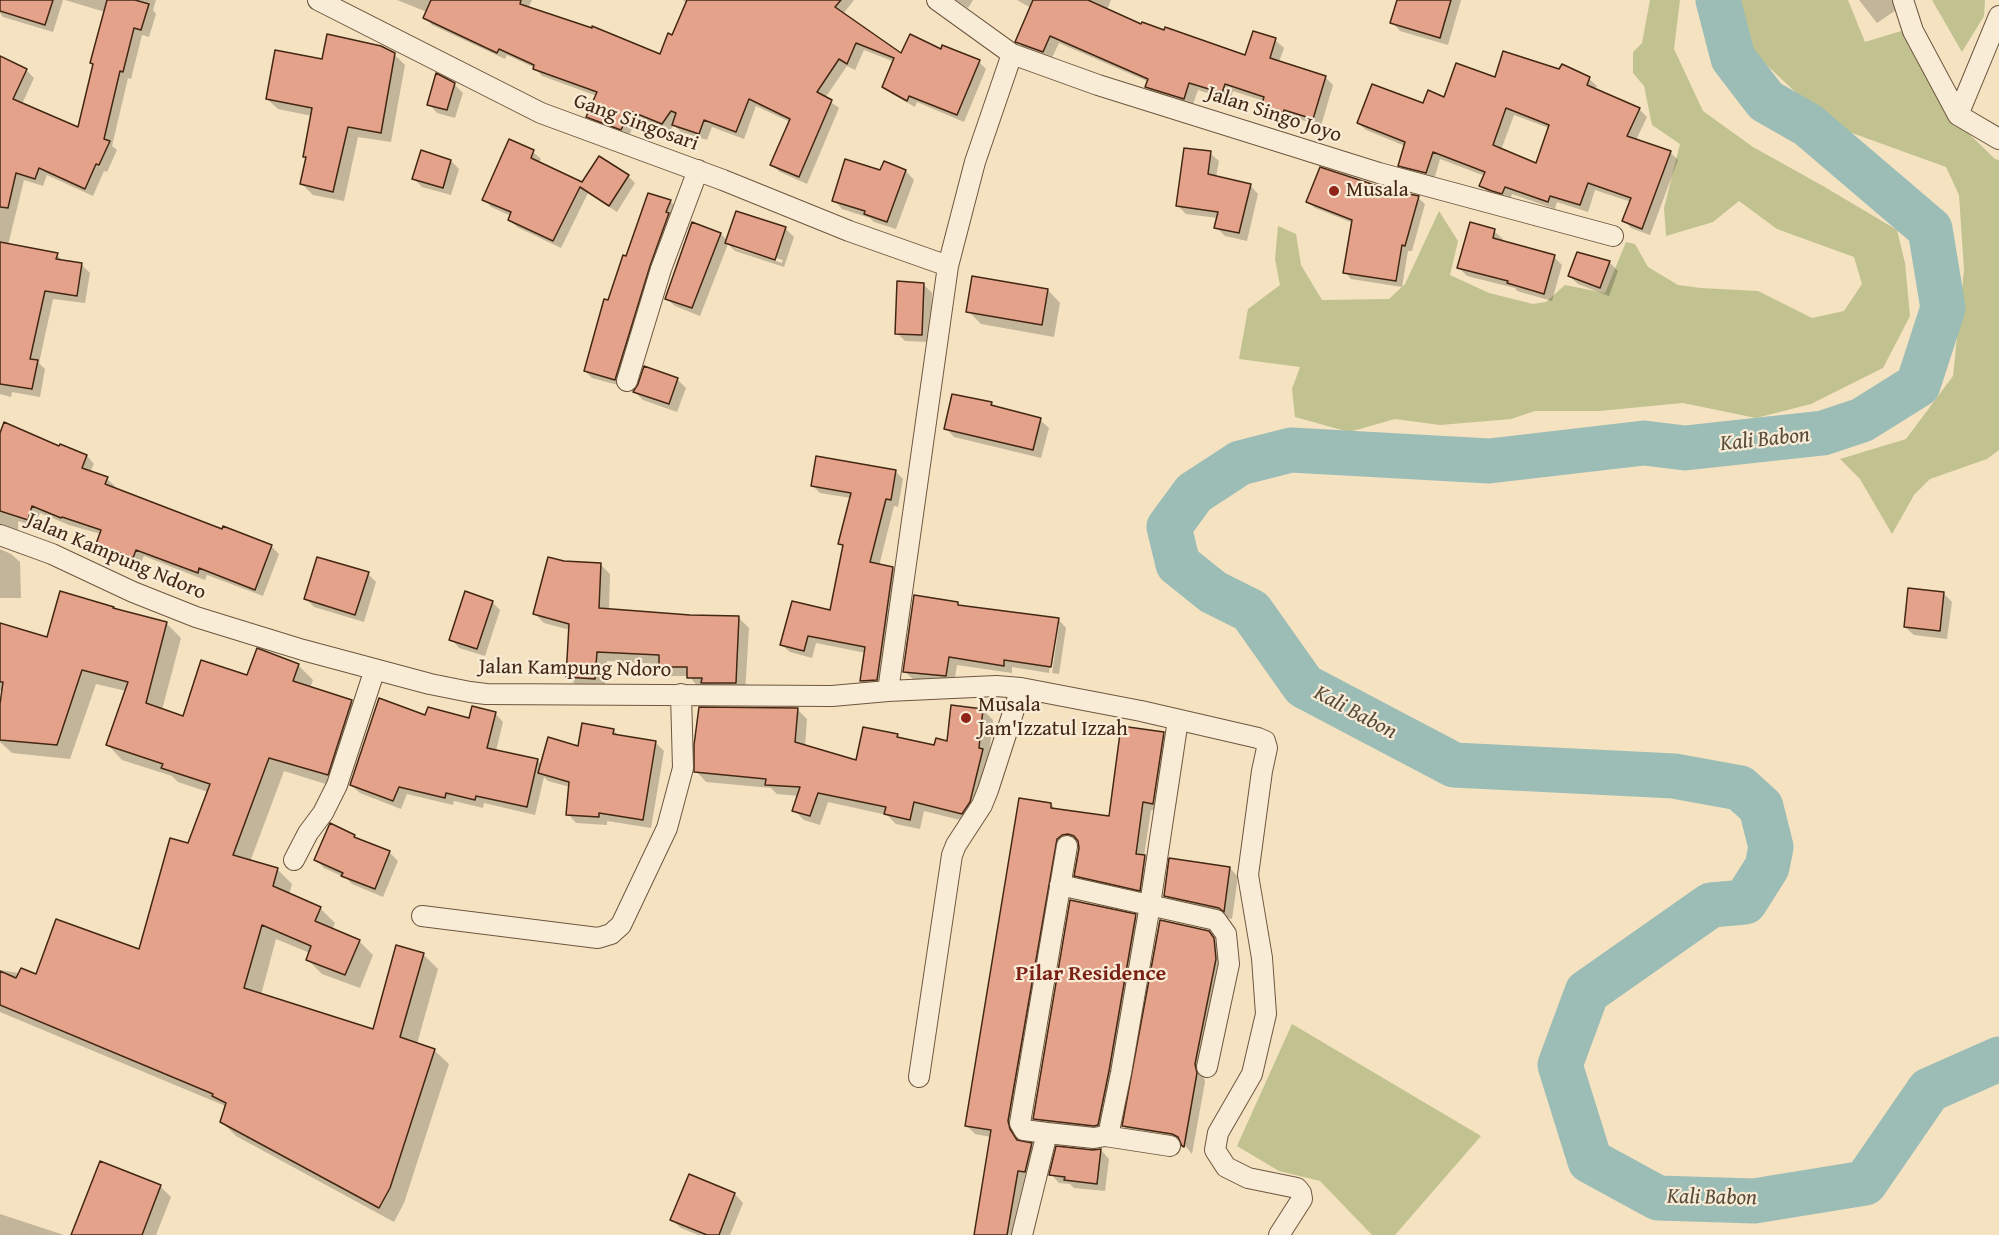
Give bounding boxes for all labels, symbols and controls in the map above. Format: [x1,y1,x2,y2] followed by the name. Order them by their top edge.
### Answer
[1203,81,1345,149] street label: Jalan Singo Joyo
[570,89,702,157] street label: Gang Singosari
[1346,178,1409,204] place label: Musala
[1327,184,1341,198] marker: Musala
[1719,422,1811,458] water label: Kali Babon
[22,508,210,606] street label: Jalan Kampung Ndoro
[479,655,671,683] street label: Jalan Kampung Ndoro
[1309,680,1401,746] water label: Kali Babon
[978,693,1128,743] place label: Musala Jam'Izzatul Izzah
[959,711,973,725] marker: Musala Jam'Izzatul Izzah
[1016,961,1166,987] district label: Pilar Residence
[1667,1184,1757,1212] water label: Kali Babon

